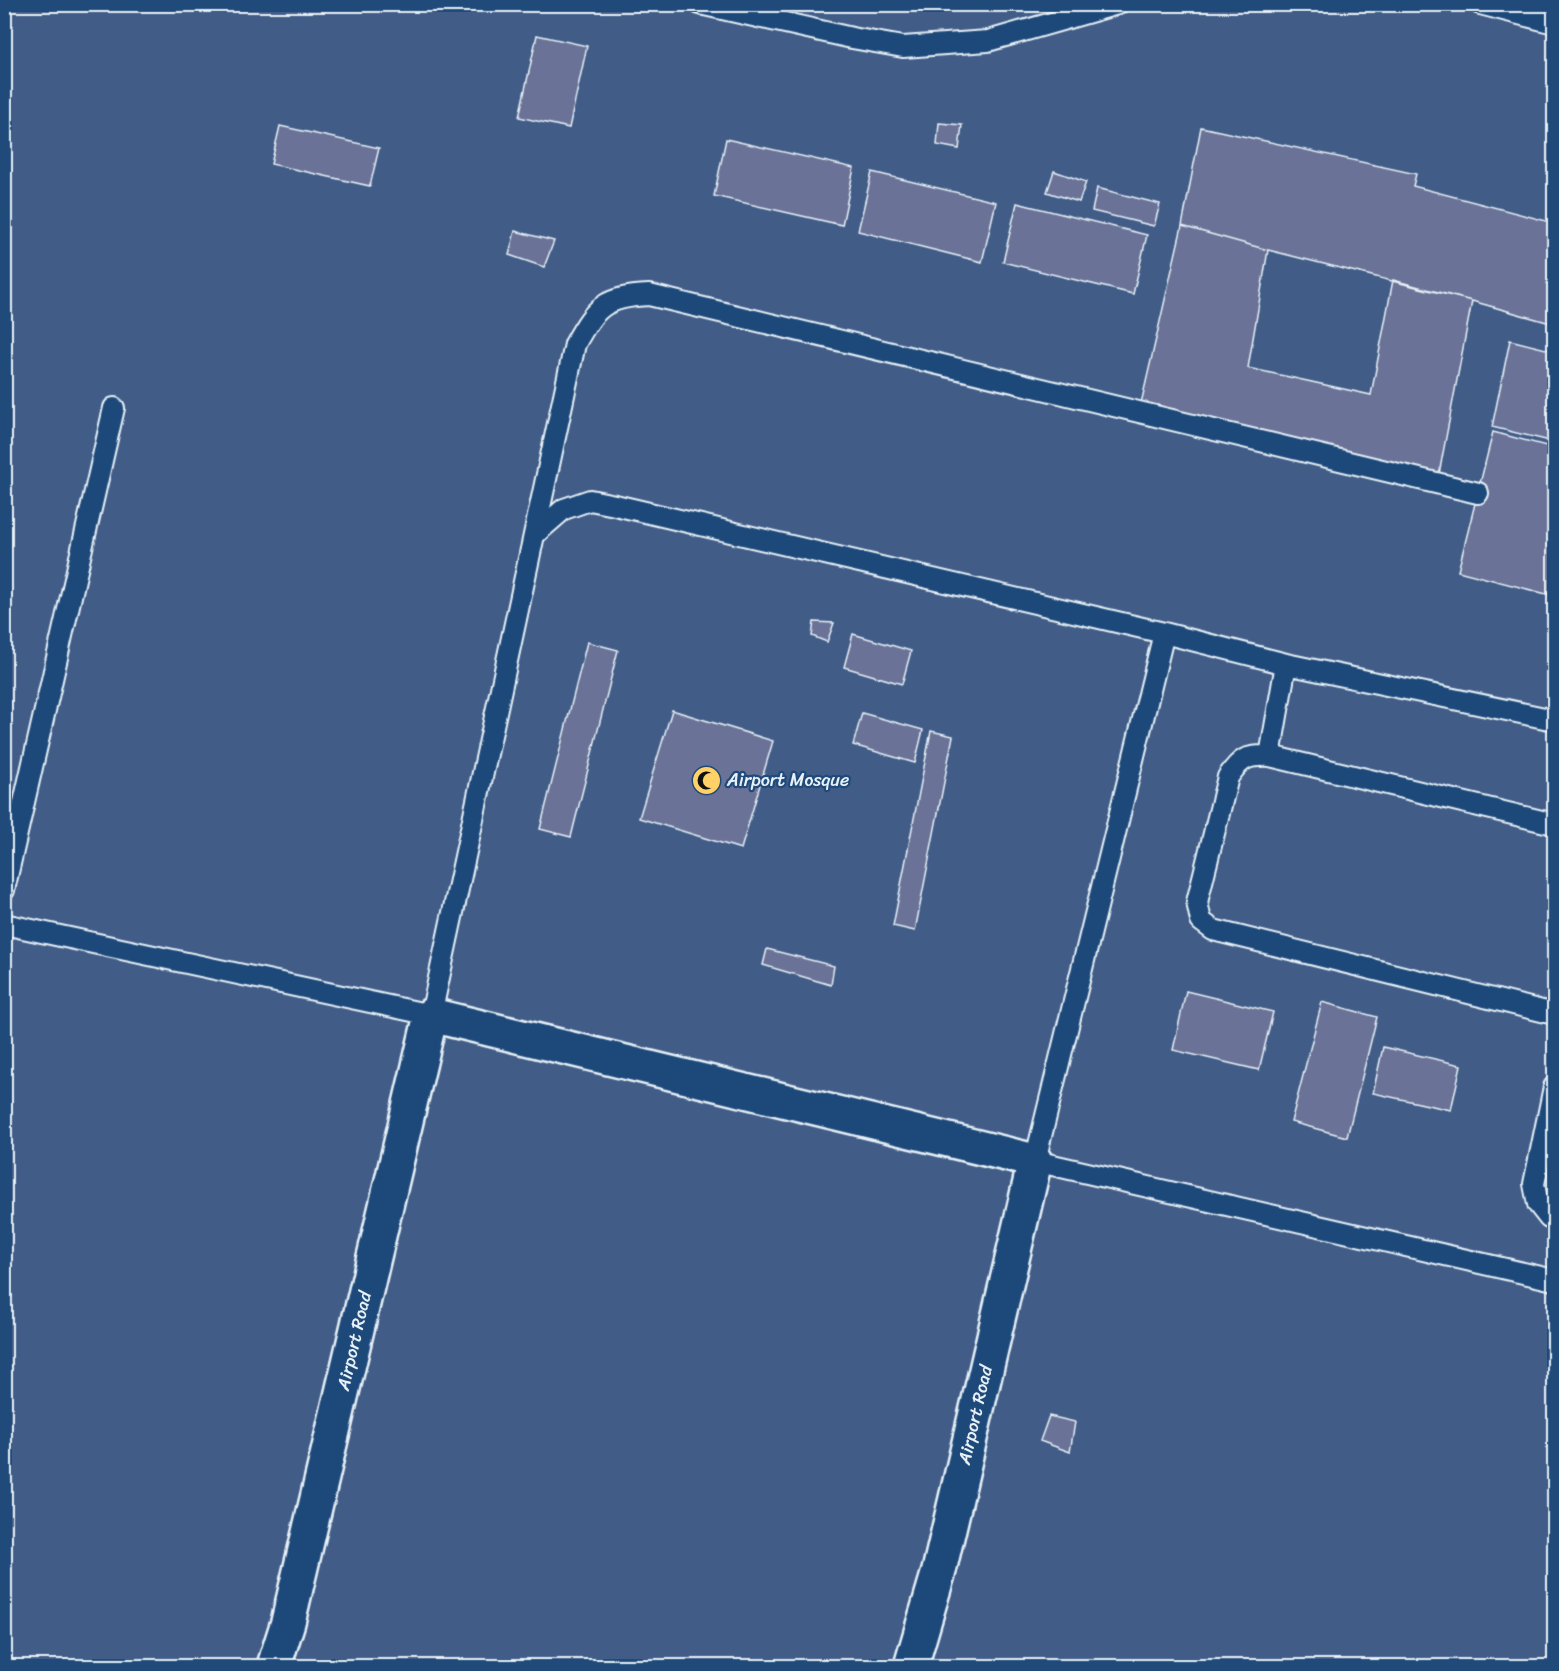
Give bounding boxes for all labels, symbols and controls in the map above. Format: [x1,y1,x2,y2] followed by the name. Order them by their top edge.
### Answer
[690,764,722,796] mosque icon: Airport Mosque
[726,764,849,796] place label: Airport Mosque
[327,1287,381,1395] street label: Airport Road
[948,1361,1002,1469] street label: Airport Road

